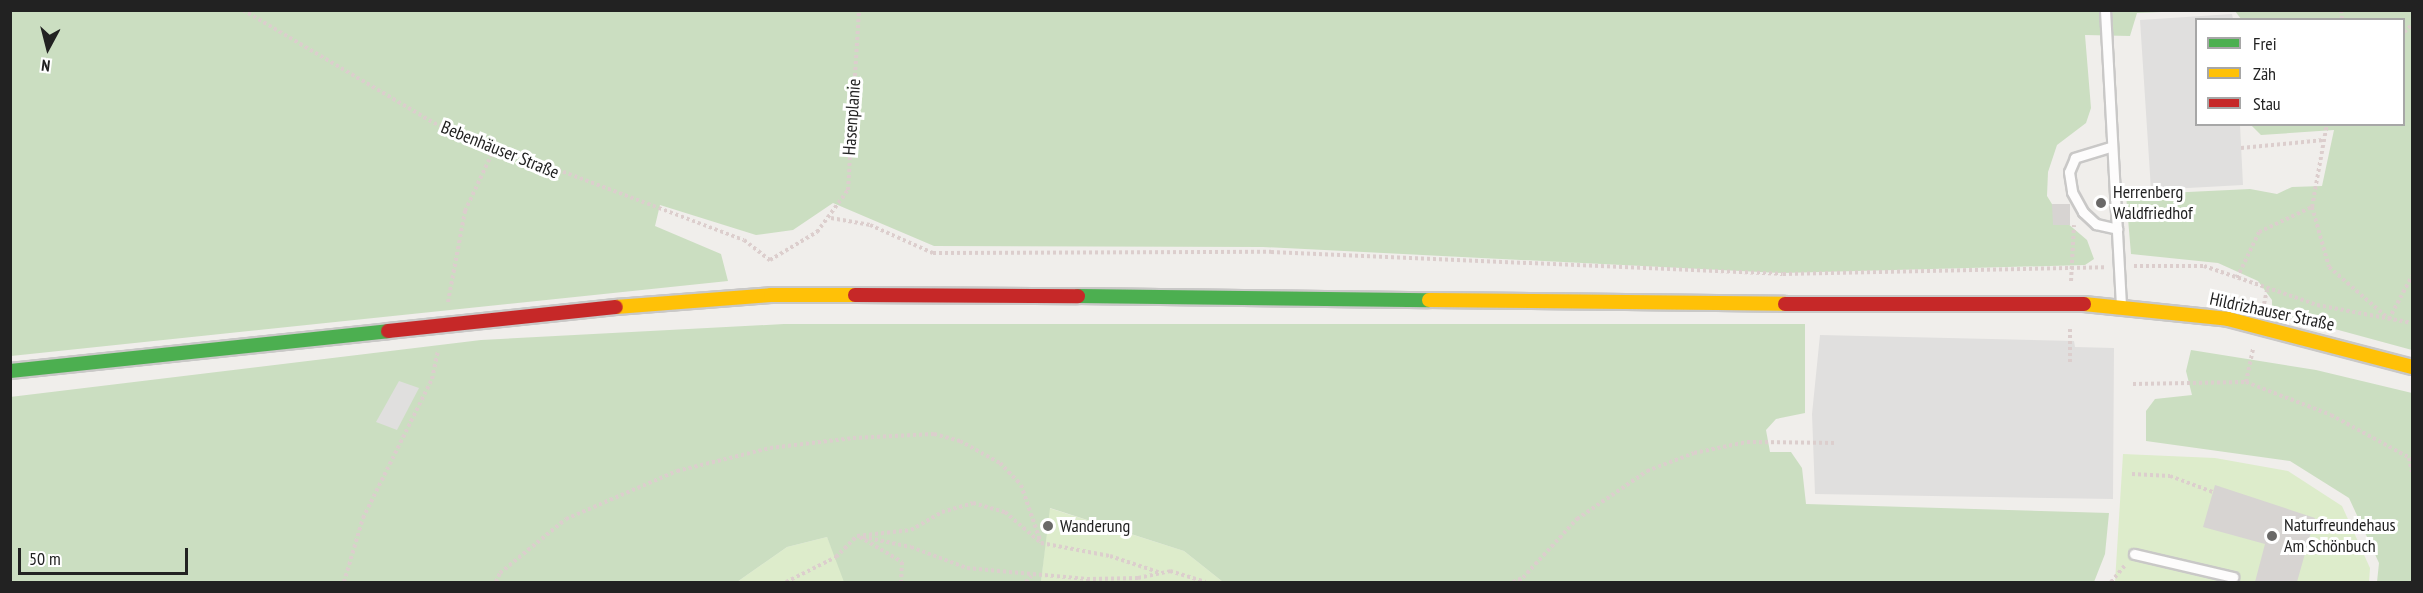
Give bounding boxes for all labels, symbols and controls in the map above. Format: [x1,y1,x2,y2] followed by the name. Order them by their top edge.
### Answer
[18,18,78,78] north arrow
[2195,18,2405,126] legend
[2253,32,2277,55] text: Frei
[40,55,51,76] text: N
[2253,62,2276,85] text: Zäh
[839,78,865,156] street label: Hasenplanie
[2253,92,2281,115] text: Stau
[438,117,562,183] street label: Bebenhäuser Straße
[2113,182,2193,224] place label: Herrenberg Waldfriedhof
[2094,196,2108,210] marker: Herrenberg Waldfriedhof
[2208,288,2336,336] street label: Hildrizhauser Straße
[1060,515,1130,537] place label: Wanderung
[2284,515,2396,558] place label: Naturfreundehaus Am Schönbuch
[1041,519,1055,533] marker: Wanderung
[2265,529,2279,543] marker: Naturfreundehaus Am Schönbuch
[21,536,190,574] scale bar
[29,547,61,570] text: 50 m

